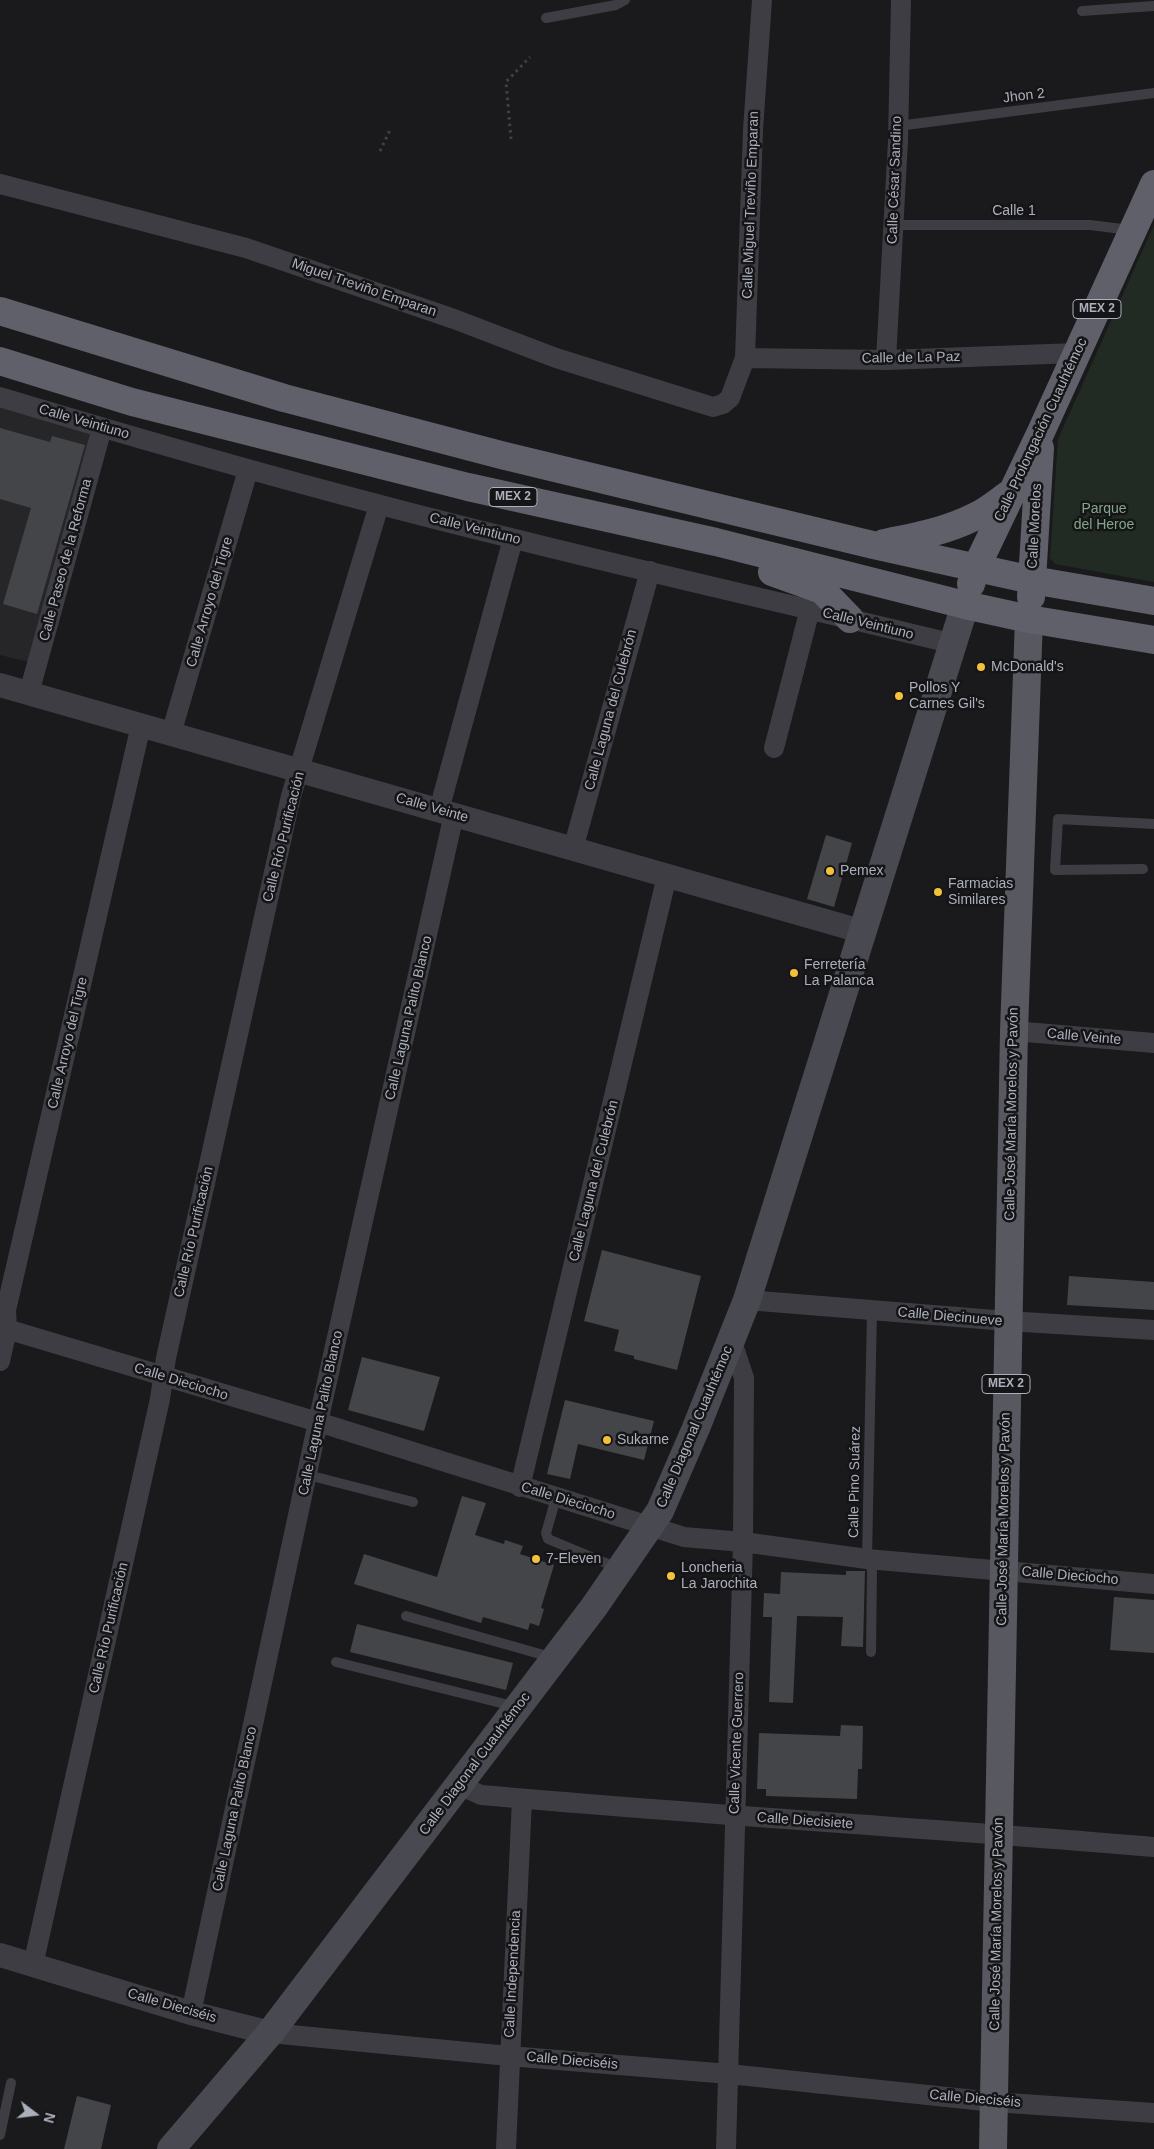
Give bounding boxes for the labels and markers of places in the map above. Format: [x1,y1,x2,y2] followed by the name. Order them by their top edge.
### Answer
[991,659,1064,675] place label: McDonald's
[975,661,987,673] marker: McDonald's
[909,680,985,712] place label: Pollos Y Carnes Gil's
[893,690,905,702] marker: Pollos Y Carnes Gil's
[840,863,884,879] place label: Pemex
[824,865,836,877] marker: Pemex
[948,876,1013,909] place label: Farmacias Similares
[932,886,944,898] marker: Farmacias Similares
[804,957,874,990] place label: Ferretería La Palanca
[788,967,800,979] marker: Ferretería La Palanca
[617,1432,669,1448] place label: Sukarne
[601,1434,613,1446] marker: Sukarne
[546,1551,601,1567] place label: 7-Eleven
[530,1553,542,1565] marker: 7-Eleven
[681,1560,757,1592] place label: Loncheria La Jarochita
[665,1570,677,1582] marker: Loncheria La Jarochita

